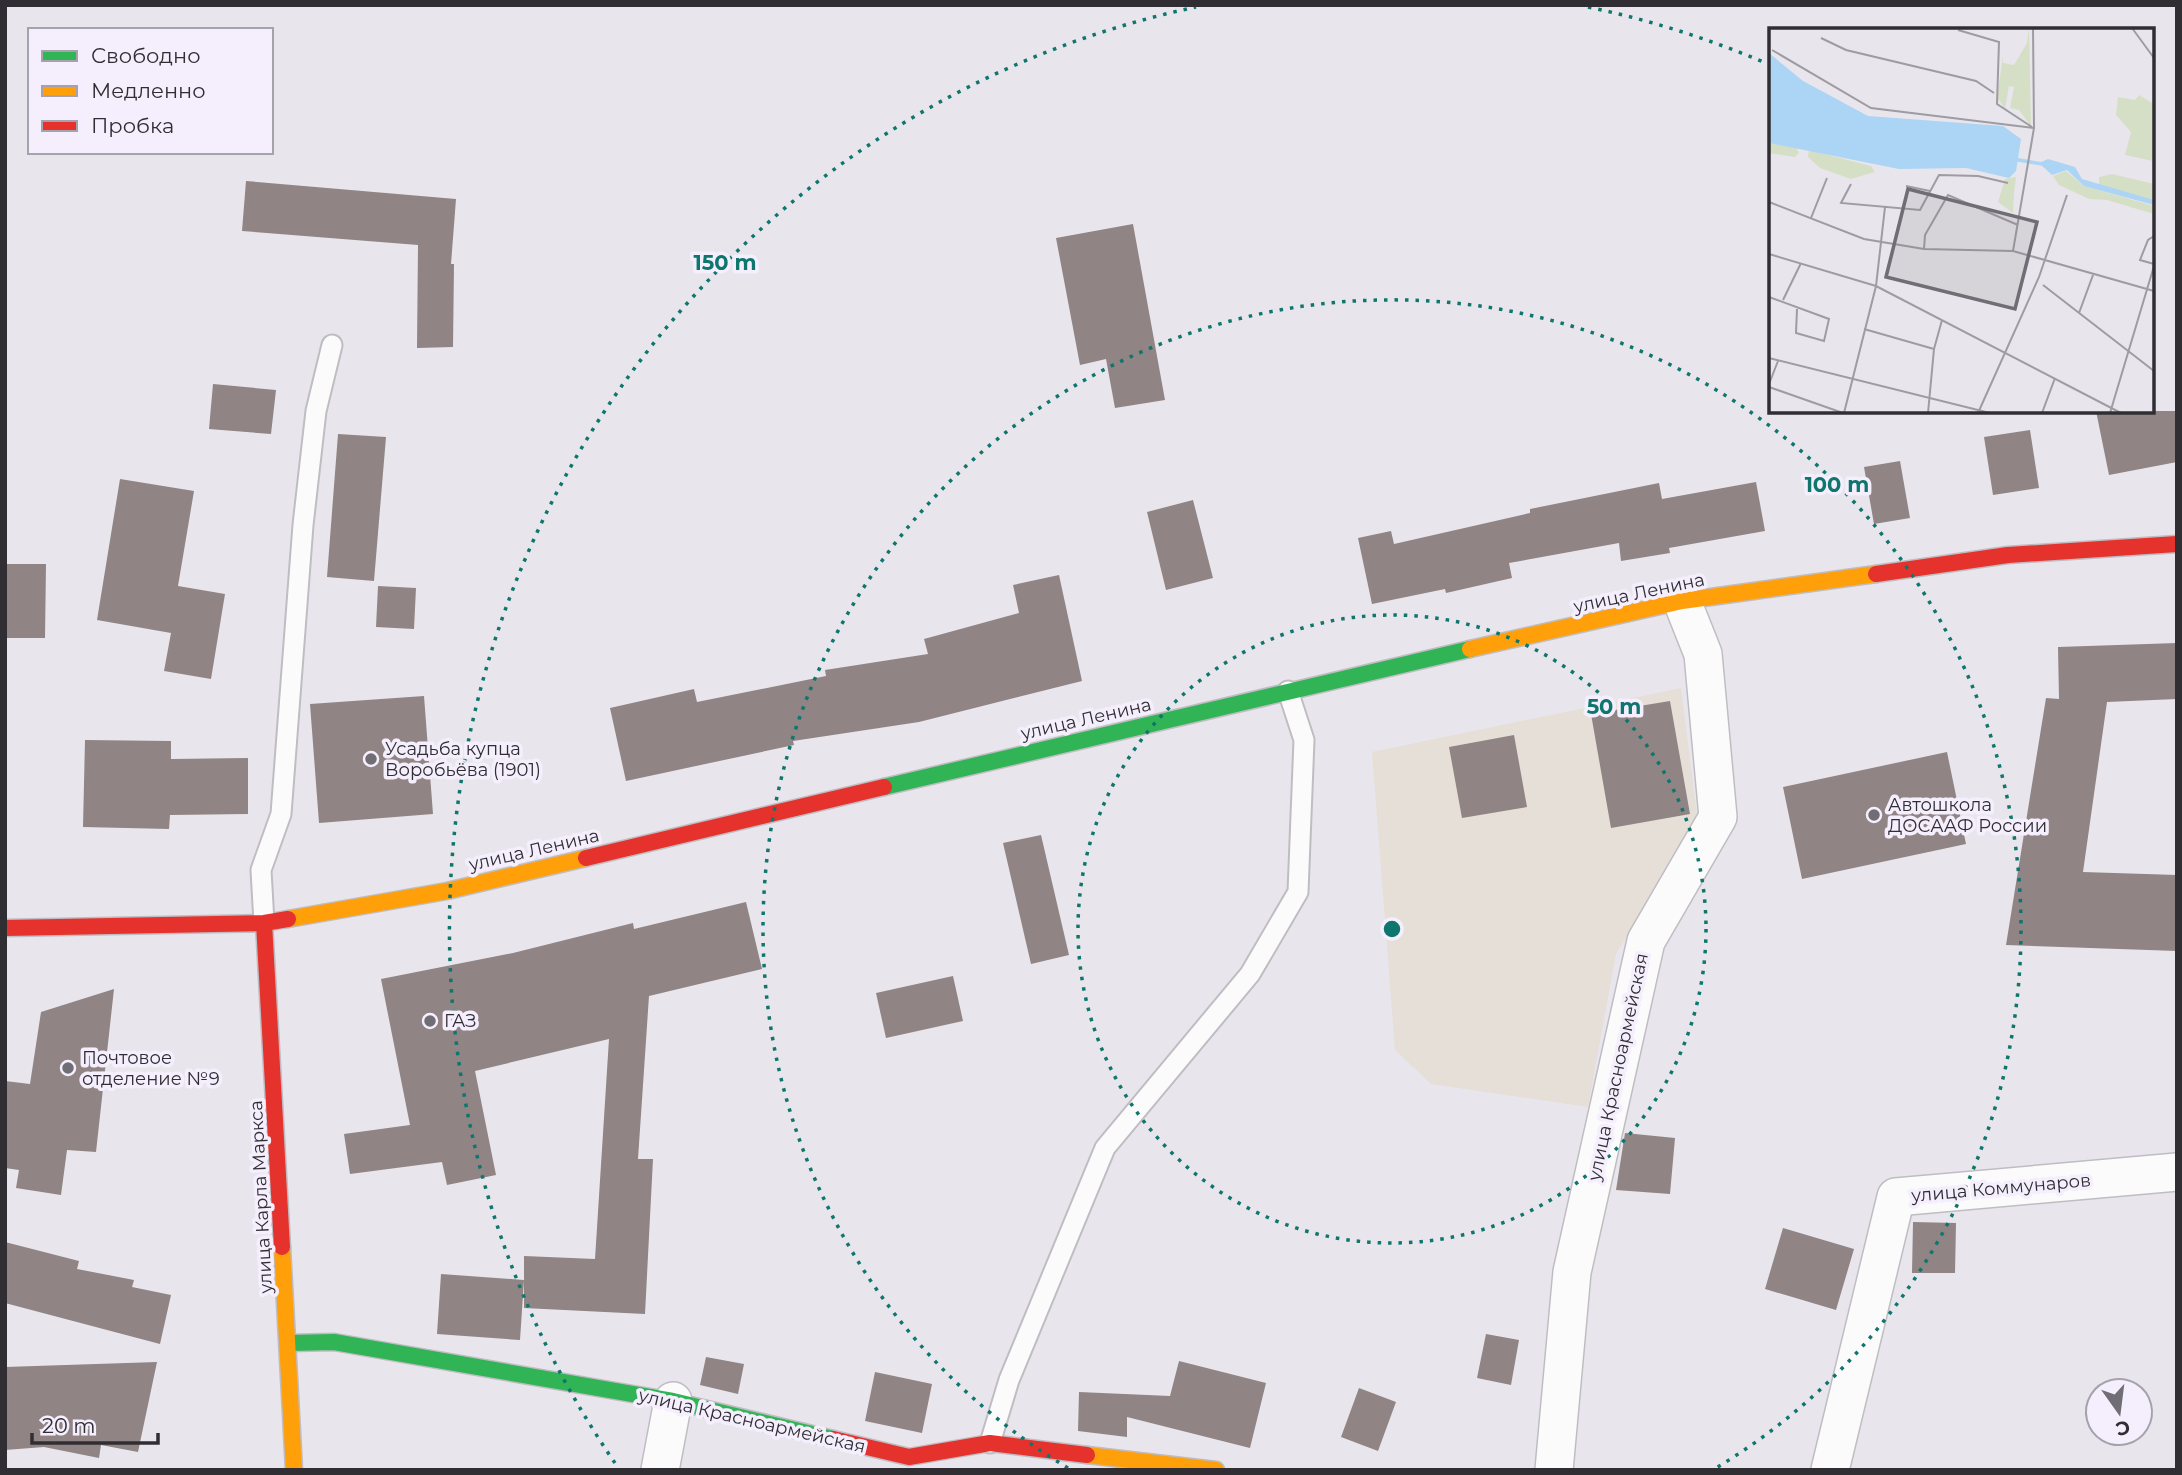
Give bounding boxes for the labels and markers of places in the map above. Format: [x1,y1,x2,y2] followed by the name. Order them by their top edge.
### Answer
[385,738,541,781] place label: Усадьба купца Воробьёва (1901)
[363,751,379,767] marker: Усадьба купца Воробьёва (1901)
[1888,794,2047,837] place label: Автошкола ДОСААФ России
[1866,807,1882,823] marker: Автошкола ДОСААФ России
[1380,917,1404,941] centre of rings
[444,1010,477,1032] place label: ГАЗ
[422,1013,438,1029] marker: ГАЗ
[82,1047,220,1090] place label: Почтовое отделение №9
[60,1060,76,1076] marker: Почтовое отделение №9

